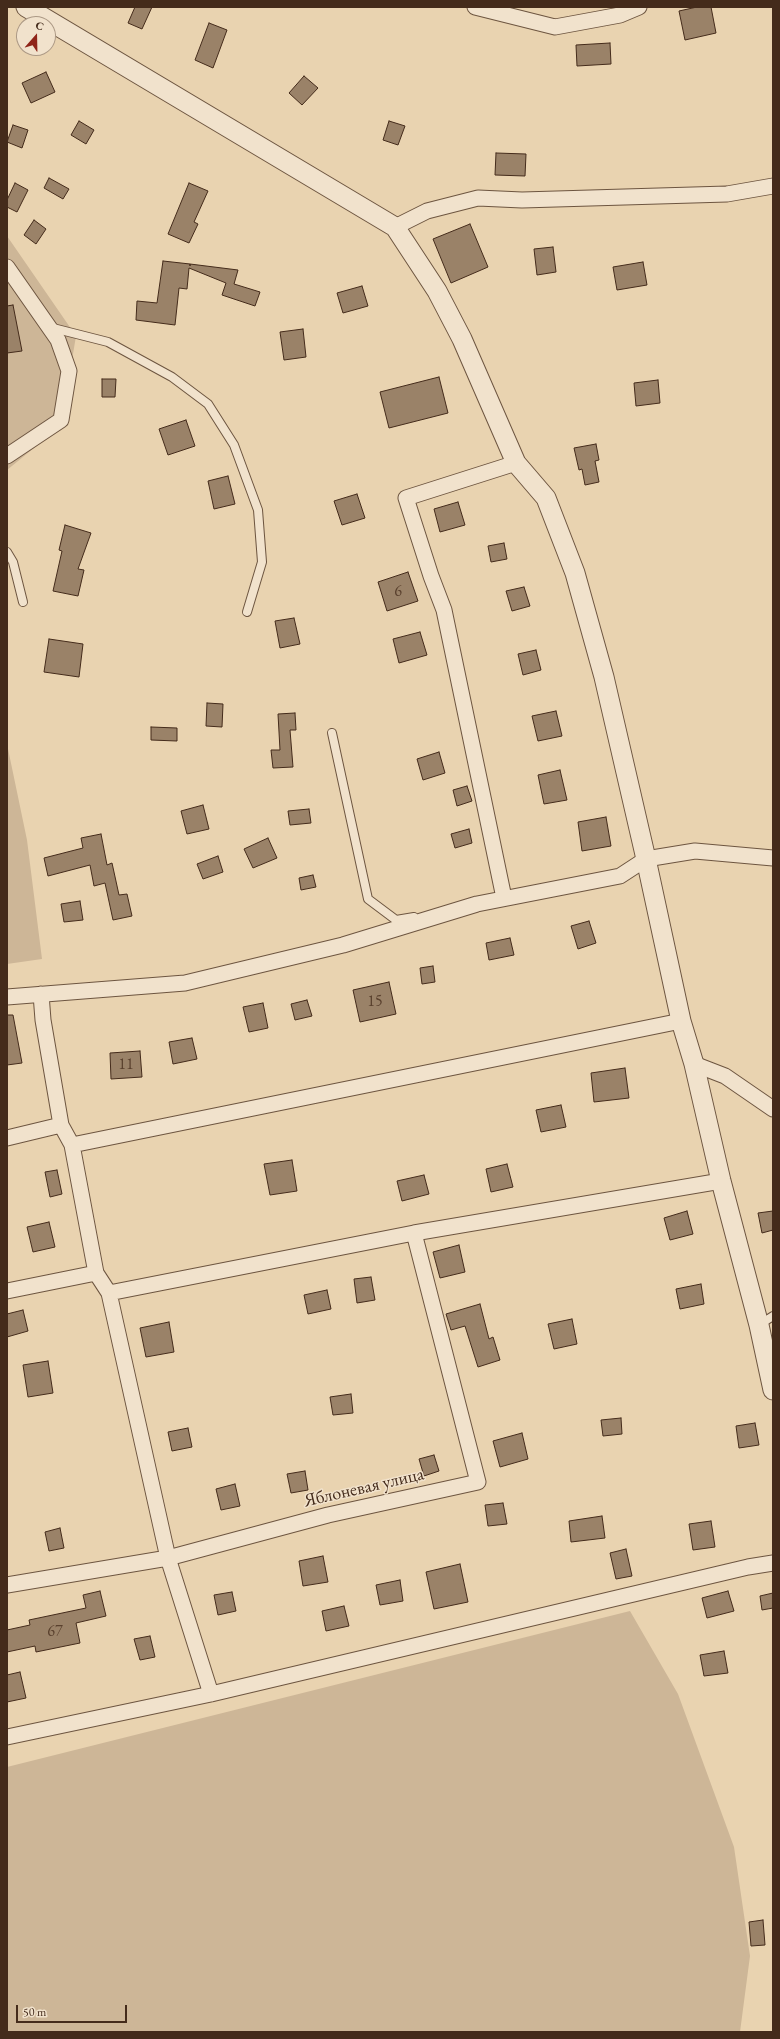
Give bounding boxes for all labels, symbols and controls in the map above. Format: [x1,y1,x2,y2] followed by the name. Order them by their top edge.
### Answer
[16,16,56,56] north arrow
[34,18,46,34] text: С
[394,582,402,602] house number: 6
[367,992,383,1012] house number: 15
[118,1055,134,1075] house number: 11
[302,1464,426,1512] street label: Яблоневая улица
[47,1622,63,1642] house number: 67
[18,1997,129,2023] scale bar
[23,2004,46,2020] text: 50 m

